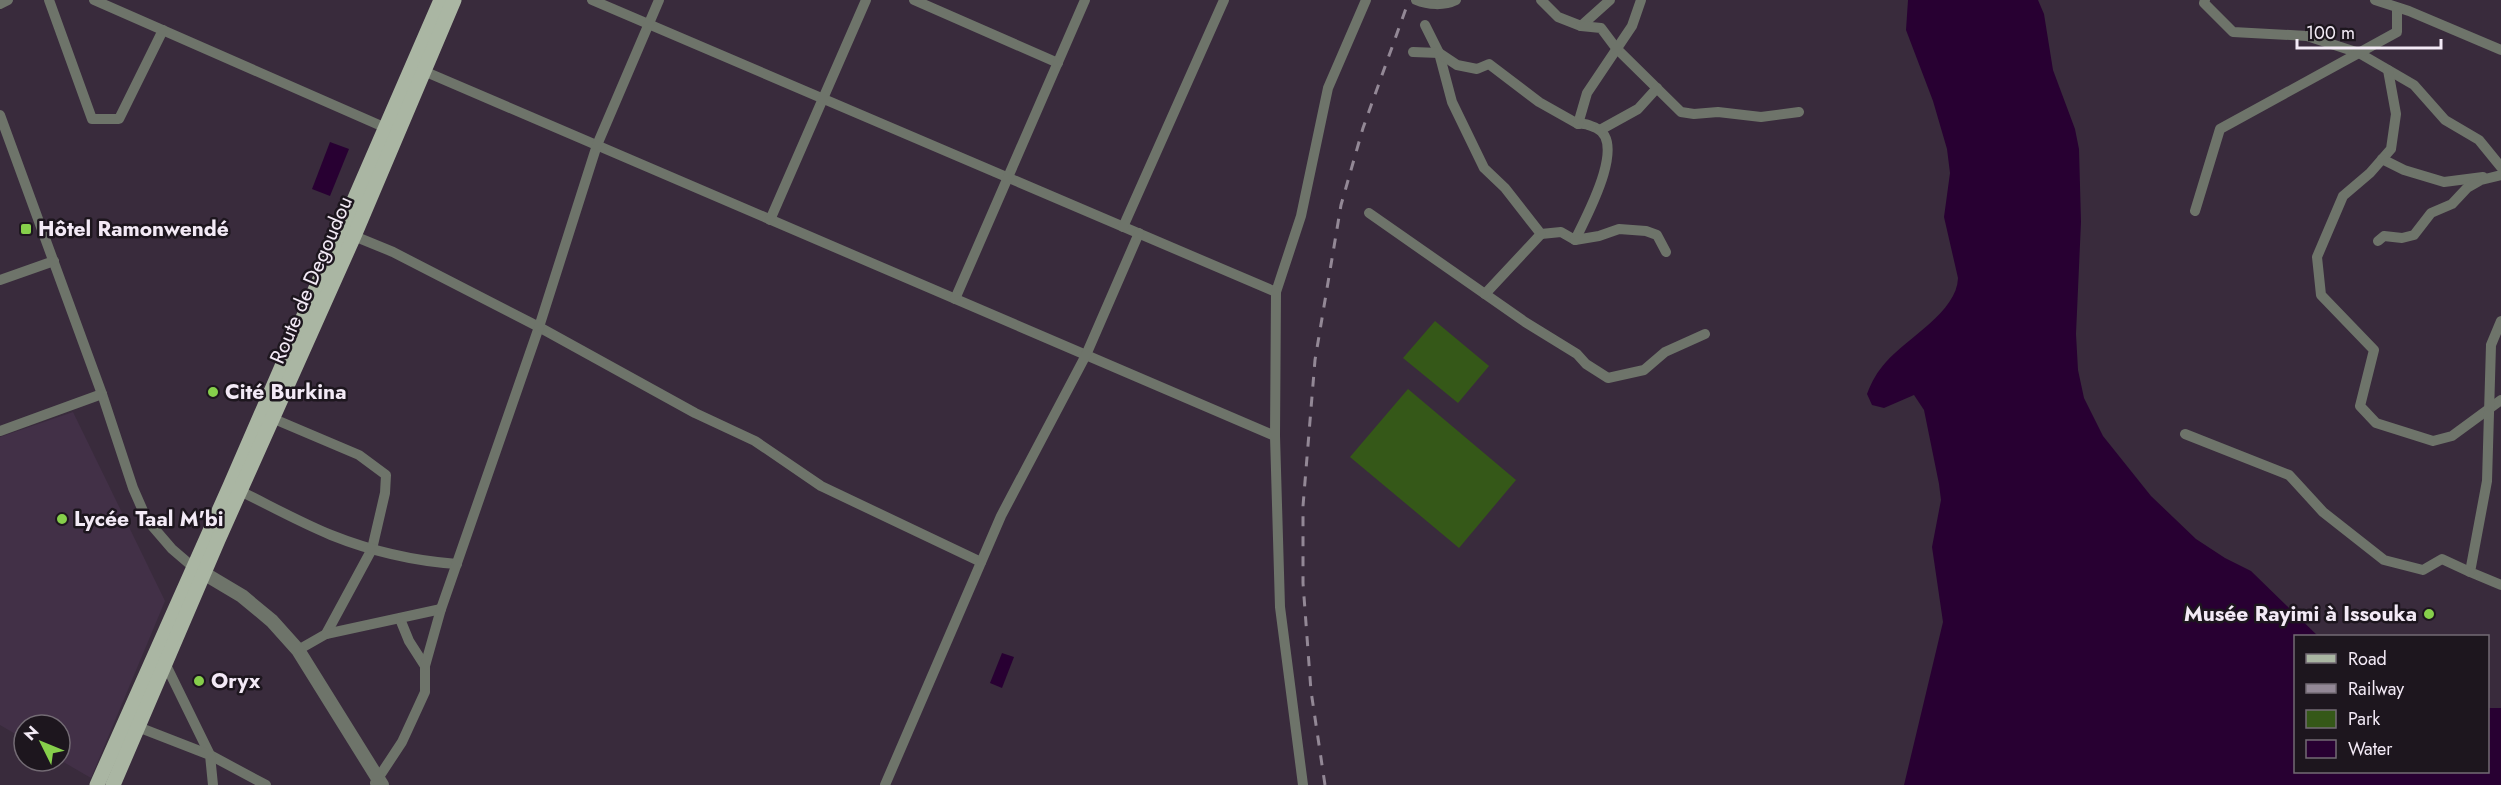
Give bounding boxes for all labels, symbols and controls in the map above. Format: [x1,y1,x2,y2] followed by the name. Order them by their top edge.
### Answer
[2297,12,2441,50] scale bar
[2306,20,2355,46] text: 100 m
[262,192,360,368] street label: Route de Degoudou
[38,214,229,244] place label: Hôtel Ramonwendé
[19,222,33,236] marker: Hôtel Ramonwendé
[225,377,347,407] place label: Cité Burkina
[206,385,220,399] marker: Cité Burkina
[74,504,224,534] place label: Lycée Taal M'bi
[55,512,69,526] marker: Lycée Taal M'bi
[2184,599,2417,629] place label: Musée Rayimi à Issouka
[2422,607,2436,621] marker: Musée Rayimi à Issouka
[2294,635,2489,773] legend
[2348,646,2387,672] text: Road
[211,666,261,696] place label: Oryx
[192,674,206,688] marker: Oryx
[2348,676,2404,702] text: Railway
[2348,706,2380,732] text: Park
[12,713,72,773] north arrow
[19,721,44,746] text: N
[2348,736,2393,762] text: Water

